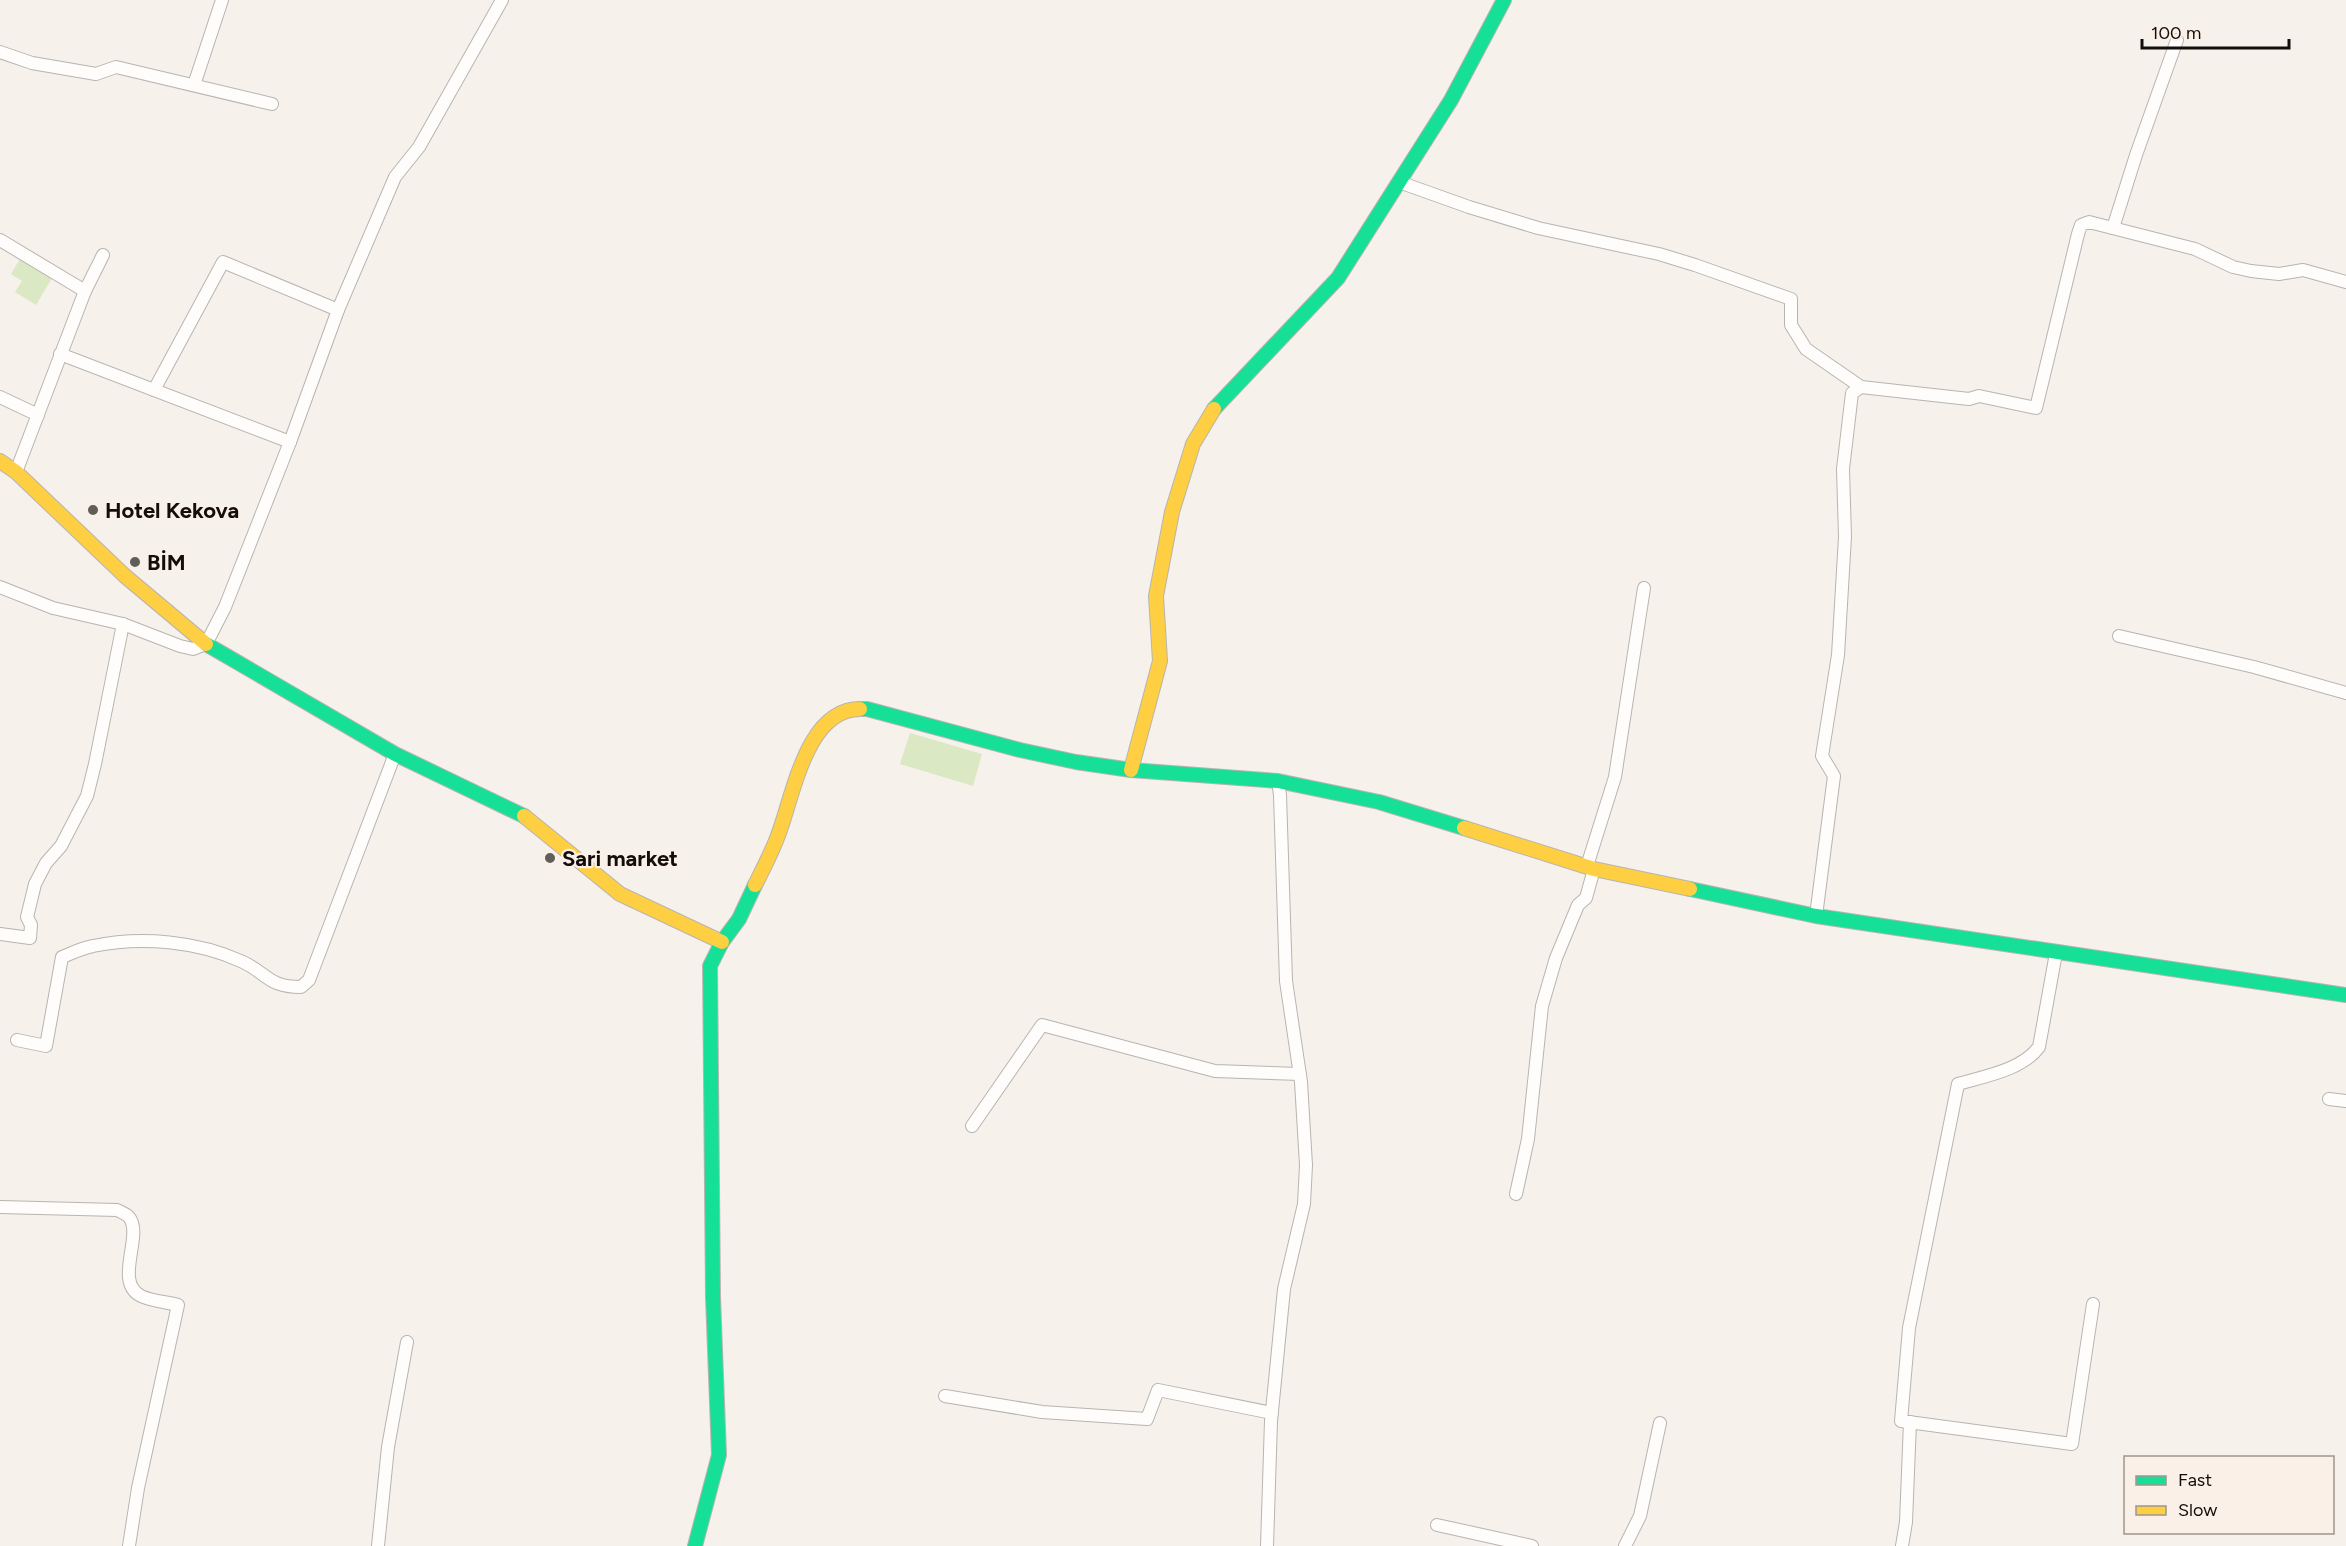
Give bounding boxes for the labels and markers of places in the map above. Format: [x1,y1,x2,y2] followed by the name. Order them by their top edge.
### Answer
[105,497,239,524] place label: Hotel Kekova
[86,503,100,517] marker: Hotel Kekova
[147,549,186,576] place label: BİM
[128,555,142,569] marker: BİM
[562,845,678,872] place label: Sari market
[543,851,557,865] marker: Sari market

